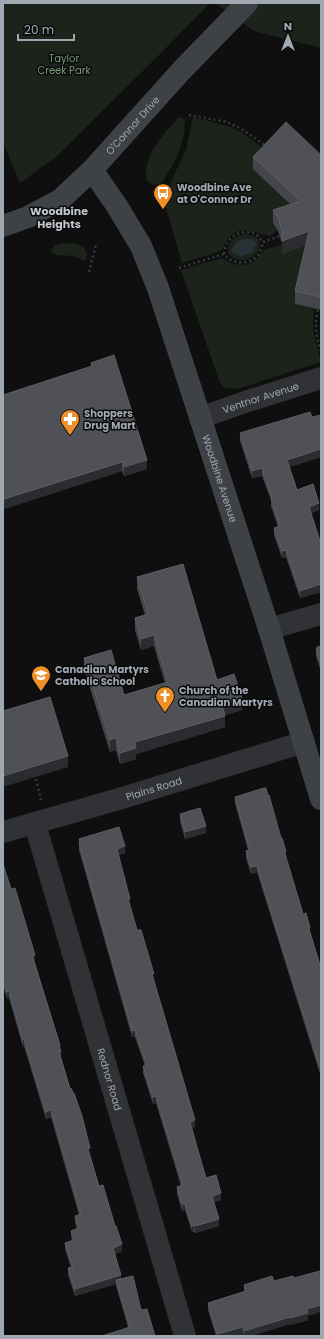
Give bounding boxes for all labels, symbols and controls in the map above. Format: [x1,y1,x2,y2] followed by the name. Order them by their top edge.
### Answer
[18,16,74,42] scale bar
[268,16,308,56] north arrow
[284,18,292,34] text: N
[24,21,54,38] text: 20 m
[37,51,91,78] park label: Taylor Creek Park
[102,93,163,158] street label: O'Connor Drive
[177,180,253,207] place label: Woodbine Ave at O'Connor Dr
[152,182,174,210] bus stop icon: Woodbine Ave at O'Connor Dr
[30,203,88,232] district label: Woodbine Heights
[220,378,301,417] street label: Ventnor Avenue
[84,406,136,433] place label: Shoppers Drug Mart
[59,408,81,436] pharmacy icon: Shoppers Drug Mart
[199,433,241,524] street label: Woodbine Avenue
[55,662,149,689] place label: Canadian Martyrs Catholic School
[30,664,52,692] school or university icon: Canadian Martyrs Catholic School
[179,683,273,710] place label: Church of the Canadian Martyrs
[154,685,176,713] church icon: Church of the Canadian Martyrs
[124,773,184,804] street label: Plains Road
[94,1046,126,1112] street label: Rednor Road

